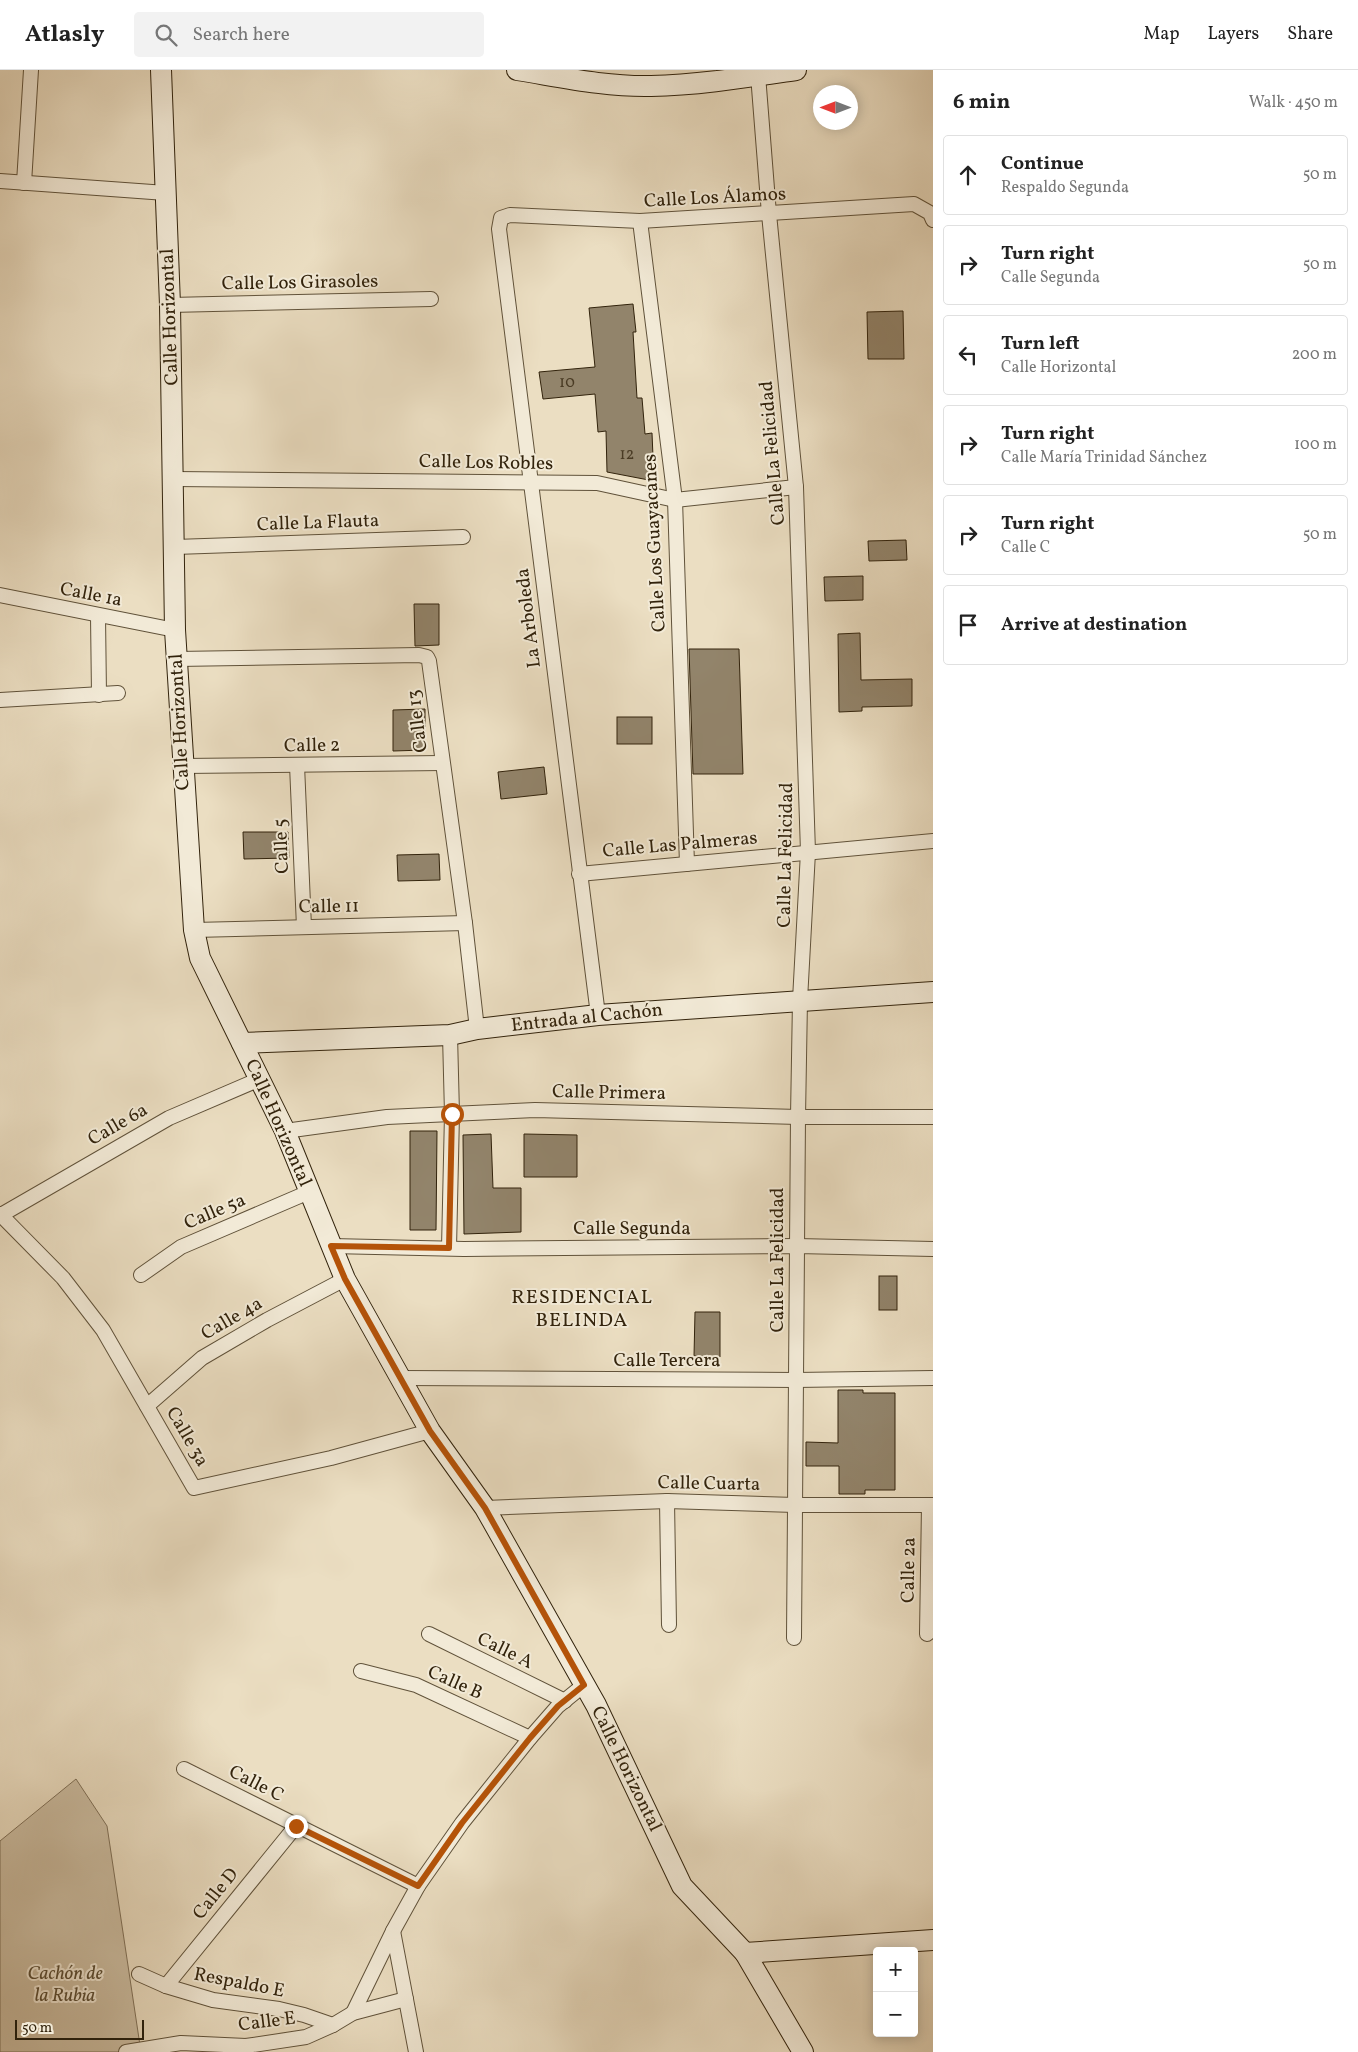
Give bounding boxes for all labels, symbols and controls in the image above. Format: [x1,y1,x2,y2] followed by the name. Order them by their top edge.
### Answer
[134,12,484,57] search box
[25,18,104,52] text: Atlasly
[152,21,180,49] icon: search
[192,22,290,48] text: Search here
[1143,22,1179,47] text: Map
[1207,22,1259,47] text: Layers
[1287,22,1333,47] text: Share
[813,85,858,130] north arrow
[953,88,1010,117] text: 6 min
[1249,92,1338,114] text: Walk · 450 m
[1001,151,1084,177] text: Continue
[954,161,982,189] icon: ahead
[1303,164,1337,186] text: 50 m
[1001,177,1129,199] text: Respaldo Segunda
[643,181,787,215] street label: Calle Los Álamos
[1001,241,1094,267] text: Turn right
[155,248,185,386] street label: Calle Horizontal
[954,251,982,279] icon: right
[1303,254,1337,276] text: 50 m
[1001,267,1100,289] text: Calle Segunda
[221,269,379,297] street label: Calle Los Girasoles
[1001,331,1080,357] text: Turn left
[954,341,982,369] icon: left
[1292,344,1337,366] text: 200 m
[1001,357,1116,379] text: Calle Horizontal
[559,372,575,394] house number: 10
[754,380,792,526] street label: Calle La Felicidad
[1001,421,1094,447] text: Turn right
[954,431,982,459] icon: right
[1294,434,1337,456] text: 100 m
[620,444,634,466] house number: 12
[1001,447,1207,469] text: Calle María Trinidad Sánchez
[419,449,553,477] street label: Calle Los Robles
[637,453,673,633] street label: Calle Los Guayacanes
[256,508,380,538] street label: Calle La Flauta
[1001,511,1094,537] text: Turn right
[954,521,982,549] icon: right
[1303,524,1337,546] text: 50 m
[1001,537,1050,559] text: Calle C
[510,567,548,669] street label: La Arboleda
[58,576,124,614] street label: Calle 1a
[954,611,982,639] icon: arrive
[1001,612,1187,638] text: Arrive at destination
[163,653,197,791] street label: Calle Horizontal
[401,688,435,754] street label: Calle 13
[284,733,340,759] street label: Calle 2
[772,782,800,928] street label: Calle La Felicidad
[268,818,296,874] street label: Calle 5
[601,825,759,865] street label: Calle Las Palmeras
[298,893,360,921] street label: Calle 11
[510,997,664,1039] street label: Entrada al Cachón
[238,1055,318,1191] street label: Calle Horizontal
[552,1079,666,1107] street label: Calle Primera
[83,1097,153,1153] street label: Calle 6a
[441,1103,464,1126] route start
[180,1187,250,1237] street label: Calle 5a
[765,1187,791,1333] street label: Calle La Felicidad
[573,1216,691,1242] street label: Calle Segunda
[511,1284,653,1335] district label: RESIDENCIAL BELINDA
[197,1291,267,1347] street label: Calle 4a
[613,1348,721,1374] street label: Calle Tercera
[159,1402,215,1472] street label: Calle 3a
[657,1470,761,1498] street label: Calle Cuarta
[895,1537,923,1603] street label: Calle 2a
[473,1626,537,1676] street label: Calle A
[423,1659,487,1707] street label: Calle B
[584,1702,668,1837] street label: Calle Horizontal
[224,1759,288,1809] street label: Calle C
[285,1815,308,1838] route end
[187,1862,245,1925] street label: Calle D
[873,1947,918,2037] map controls
[873,1947,918,1992] button: +
[27,1961,103,2009] park label: Cachón de la Rubia
[191,1961,287,2005] street label: Respaldo E
[873,1992,918,2037] button: −
[237,2006,297,2038] street label: Calle E
[15,2017,144,2040] scale bar
[22,2019,52,2038] text: 50 m

